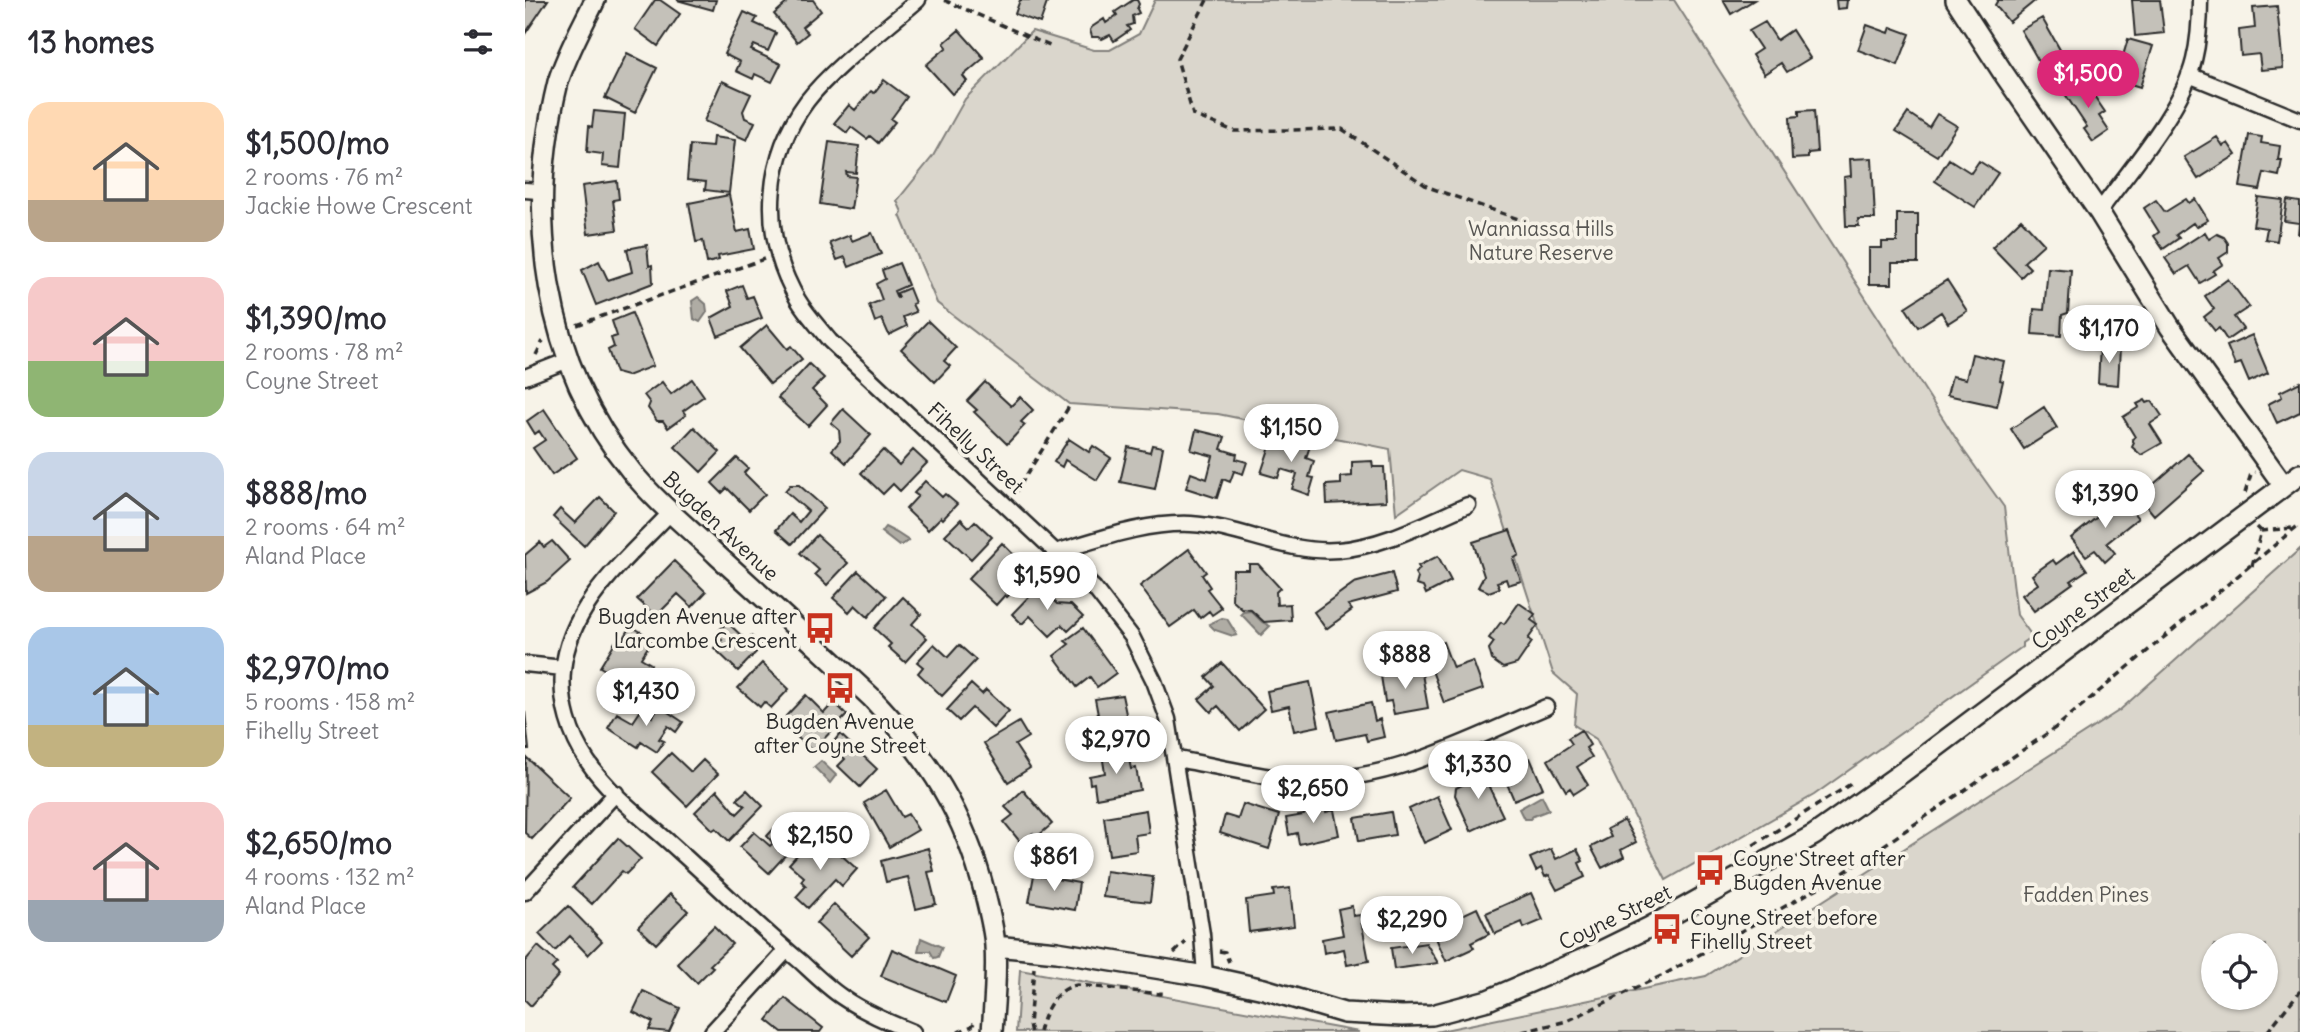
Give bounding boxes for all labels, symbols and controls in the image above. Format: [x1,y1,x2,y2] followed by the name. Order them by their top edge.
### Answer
[28,23,154,61] text: 13 homes
[459,23,497,61] icon: filters
[2031,50,2145,110] pin: $1,500
[2053,58,2123,87] text: $1,500
[245,124,389,162] text: $1,500/mo
[84,130,168,214] icon: home
[245,162,403,191] text: 2 rooms · 76 m²
[245,191,473,220] text: Jackie Howe Crescent
[1468,215,1614,266] park label: Wanniassa Hills Nature Reserve
[245,299,387,337] text: $1,390/mo
[84,305,168,389] icon: home
[2052,306,2166,365] pin: $1,170
[2079,313,2139,342] text: $1,170
[245,337,404,366] text: 2 rooms · 78 m²
[245,366,378,395] text: Coyne Street
[922,396,1030,500] street label: Fihelly Street
[1234,405,1348,464] pin: $1,150
[1260,412,1322,441] text: $1,150
[657,465,785,587] street label: Bugden Avenue
[2048,470,2162,530] pin: $1,390
[245,474,367,512] text: $888/mo
[2071,478,2139,507] text: $1,390
[84,480,168,564] icon: home
[245,512,406,541] text: 2 rooms · 64 m²
[245,541,366,570] text: Aland Place
[990,552,1104,612] pin: $1,590
[1013,560,1081,589] text: $1,590
[2026,561,2140,655] street label: Coyne Street
[598,603,797,654] place label: Bugden Avenue after Larcombe Crescent
[803,611,837,645] bus stop icon: Bugden Avenue after Larcombe Crescent
[1364,632,1446,691] pin: $888
[1379,639,1431,668] text: $888
[245,649,389,687] text: $2,970/mo
[84,655,168,739] icon: home
[589,668,703,728] pin: $1,430
[823,671,857,705] bus stop icon: Bugden Avenue after Coyne Street
[612,676,680,705] text: $1,430
[245,687,415,716] text: 5 rooms · 158 m²
[754,708,926,759] place label: Bugden Avenue after Coyne Street
[245,716,379,745] text: Fihelly Street
[1059,716,1173,776] pin: $2,970
[1081,724,1151,753] text: $2,970
[1421,742,1535,801] pin: $1,330
[1444,749,1512,778] text: $1,330
[1256,766,1370,825] pin: $2,650
[1277,773,1349,802] text: $2,650
[763,812,877,872] pin: $2,150
[787,820,853,849] text: $2,150
[245,824,392,862] text: $2,650/mo
[84,830,168,914] icon: home
[1013,834,1095,893] pin: $861
[1030,841,1078,870] text: $861
[1733,845,1906,896] place label: Coyne Street after Bugden Avenue
[1693,853,1727,887] bus stop icon: Coyne Street after Bugden Avenue
[245,862,415,891] text: 4 rooms · 132 m²
[1554,878,1676,956] street label: Coyne Street
[2023,881,2149,908] park label: Fadden Pines
[245,891,366,920] text: Aland Place
[1355,897,1469,956] pin: $2,290
[1376,904,1448,933] text: $2,290
[1690,904,1877,955] place label: Coyne Street before Fihelly Street
[1650,912,1684,946] bus stop icon: Coyne Street before Fihelly Street
[2201,933,2278,1010] map controls
[2201,933,2278,1010] button: locate

